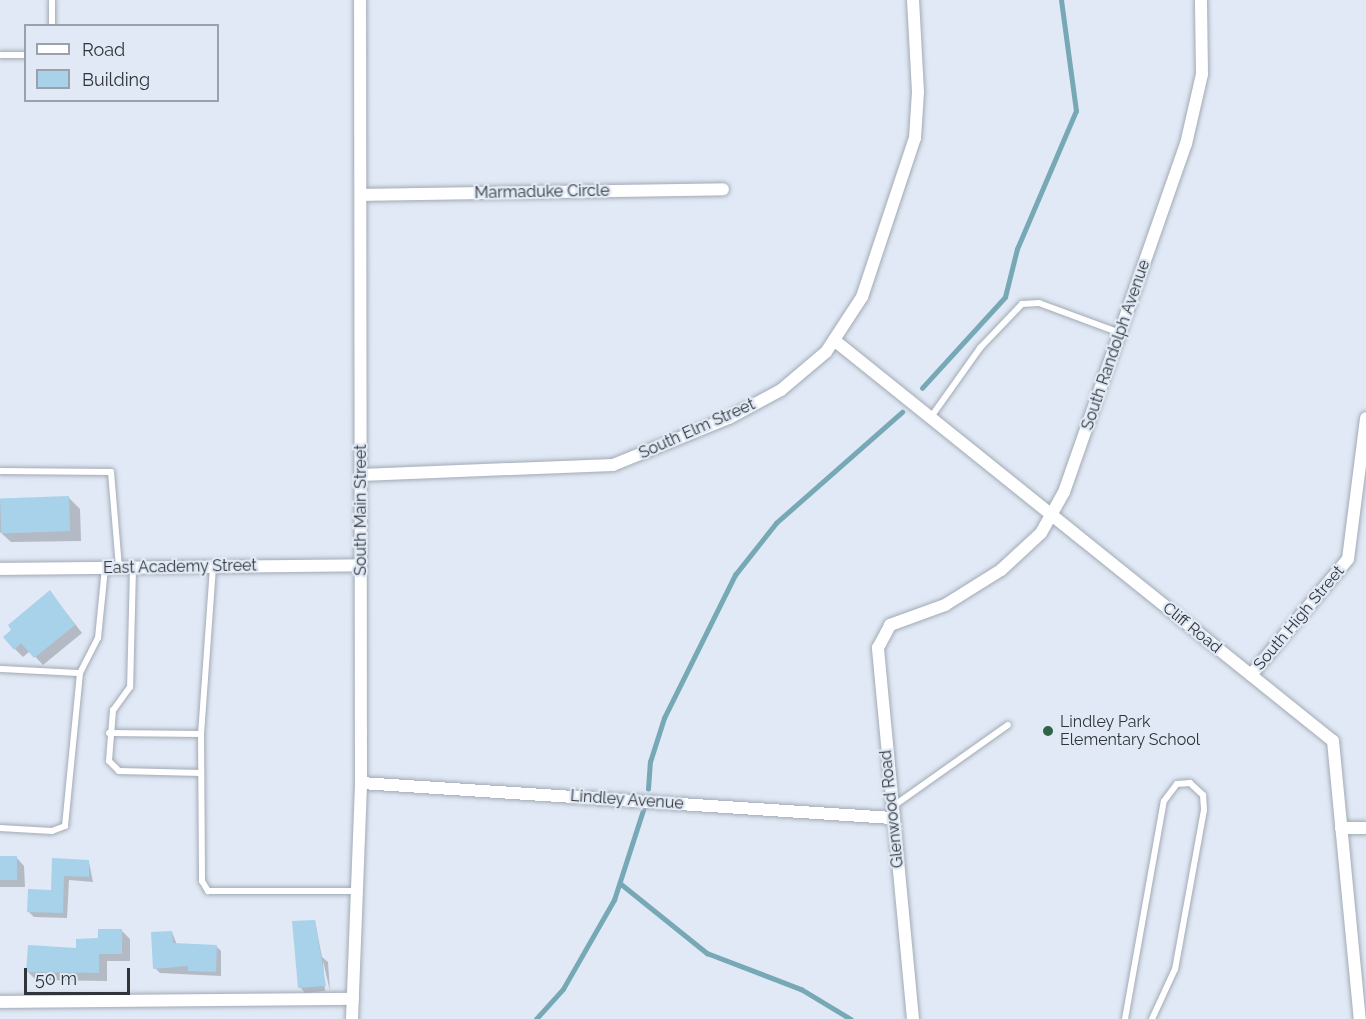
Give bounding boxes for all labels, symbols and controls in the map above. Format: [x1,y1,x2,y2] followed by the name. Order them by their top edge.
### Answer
[24,24,219,102] legend
[82,39,125,60] text: Road
[82,69,150,90] text: Building
[474,181,610,203] street label: Marmaduke Circle
[1078,257,1154,433] street label: South Randolph Avenue
[636,395,758,463] street label: South Elm Street
[351,444,371,576] street label: South Main Street
[103,556,257,578] street label: East Academy Street
[1250,562,1348,674] street label: South High Street
[1159,598,1225,658] street label: Cliff Road
[1060,712,1200,750] place label: Lindley Park Elementary School
[1041,724,1055,738] marker: Lindley Park Elementary School
[876,749,908,869] street label: Glenwood Road
[569,786,685,814] street label: Lindley Avenue
[27,956,134,994] scale bar
[35,968,77,989] text: 50 m

